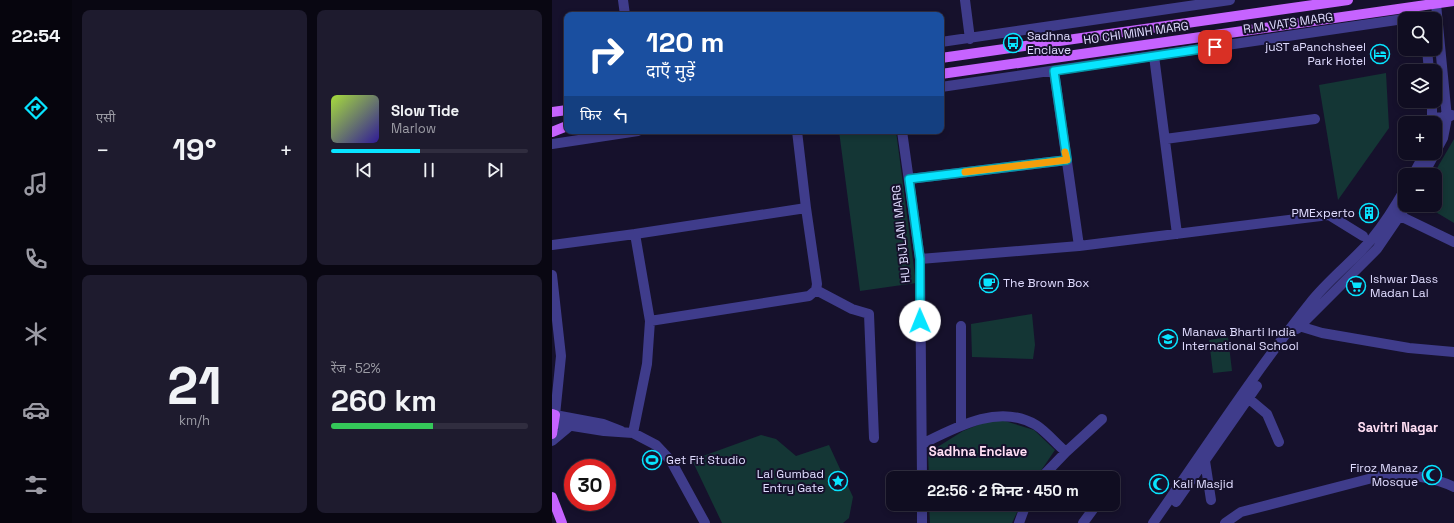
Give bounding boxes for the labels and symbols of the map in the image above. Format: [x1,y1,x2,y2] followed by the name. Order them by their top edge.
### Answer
[1242,9,1334,37] street label: R.M. VATS MARG
[1082,18,1190,48] street label: HO CHI MINH MARG
[1027,28,1071,58] place label: Sadhna Enclave
[1198,30,1232,64] pin
[1002,32,1024,54] bus stop icon: Sadhna Enclave
[1264,39,1366,69] place label: juST aPanchsheel Park Hotel
[1369,43,1391,65] hotel icon: juST aPanchsheel Park Hotel
[888,184,914,284] street label: HU BIJLANI MARG
[1358,202,1380,224] building icon: PMExperto
[1291,205,1355,221] place label: PMExperto
[1370,271,1438,301] place label: Ishwar Dass Madan Lal
[978,272,1000,294] cafe icon: The Brown Box
[1003,275,1089,291] place label: The Brown Box
[1345,275,1367,297] supermarket icon: Ishwar Dass Madan Lal
[899,300,941,342] position arrow
[1182,324,1299,354] place label: Manava Bharti India International School
[1157,328,1179,350] school or university icon: Manava Bharti India International School
[1358,419,1438,436] district label: Savitri Nagar
[929,443,1027,460] district label: Sadhna Enclave
[641,449,663,471] sports icon: Get Fit Studio
[666,452,746,468] place label: Get Fit Studio
[564,459,616,511] speed limit sign: 30
[1350,460,1418,490] place label: Firoz Manaz Mosque
[1421,464,1443,486] mosque icon: Firoz Manaz Mosque
[757,466,824,496] place label: Lal Gumbad Entry Gate
[827,470,849,492] place icon: Lal Gumbad Entry Gate
[1148,473,1170,495] mosque icon: Kali Masjid
[1173,476,1233,492] place label: Kali Masjid

